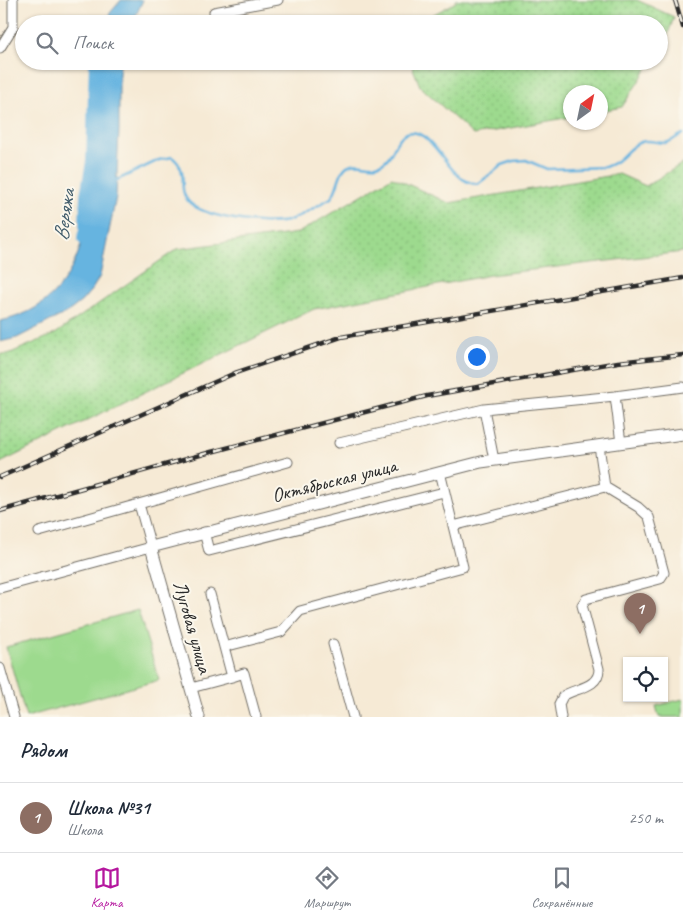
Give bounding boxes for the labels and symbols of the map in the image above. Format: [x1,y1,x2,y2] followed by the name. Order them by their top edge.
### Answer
[563,85,608,130] north arrow
[48,185,81,242] water label: Веряжа
[464,344,490,370] your location
[269,452,401,508] street label: Октябрьская улица
[167,578,218,677] street label: Луговая улица
[624,593,656,634] pin: 1

